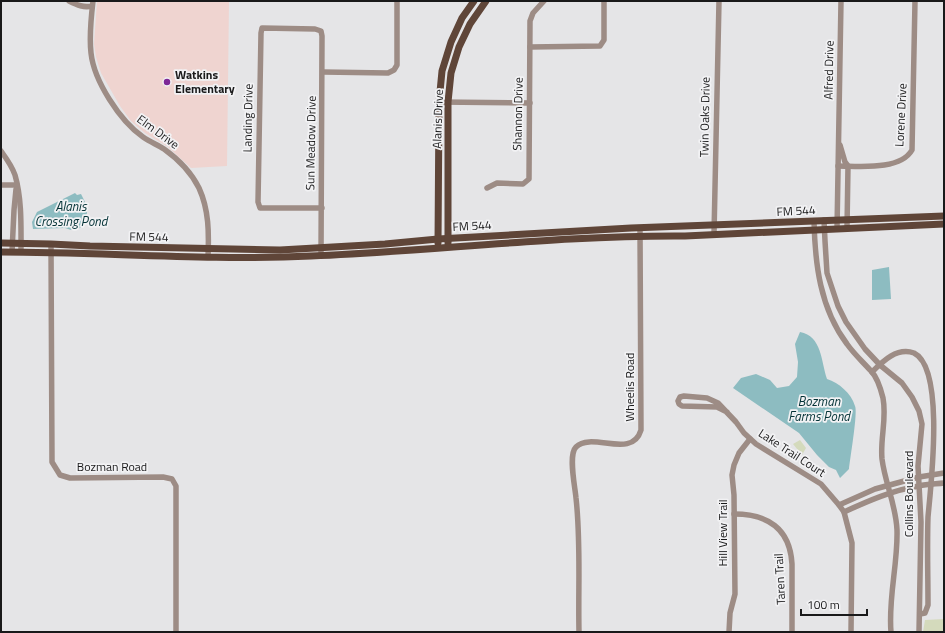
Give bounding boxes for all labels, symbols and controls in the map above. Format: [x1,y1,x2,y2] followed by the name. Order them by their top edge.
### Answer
[818,40,839,100] street label: Alfred Drive
[175,65,235,98] place label: Watkins Elementary
[162,77,172,87] marker: Watkins Elementary
[507,77,528,151] street label: Shannon Drive
[694,77,715,157] street label: Twin Oaks Drive
[237,83,258,152] street label: Landing Drive
[889,83,912,147] street label: Lorene Drive
[427,89,448,149] street label: Alanis Drive
[300,95,321,191] street label: Sun Meadow Drive
[133,110,183,153] street label: Elm Drive
[35,196,109,231] water label: Alanis Crossing Pond
[776,200,816,221] street label: FM 544
[452,215,492,236] street label: FM 544
[129,227,169,246] street label: FM 544
[620,353,639,421] street label: Wheelis Road
[788,391,851,426] water label: Bozman Farms Pond
[755,424,830,482] street label: Lake Trail Court
[899,451,918,537] street label: Collins Boulevard
[77,457,147,476] street label: Bozman Road
[713,499,732,567] street label: Hill View Trail
[769,553,790,605] street label: Taren Trail
[801,591,867,617] scale bar
[807,595,840,614] text: 100 m

